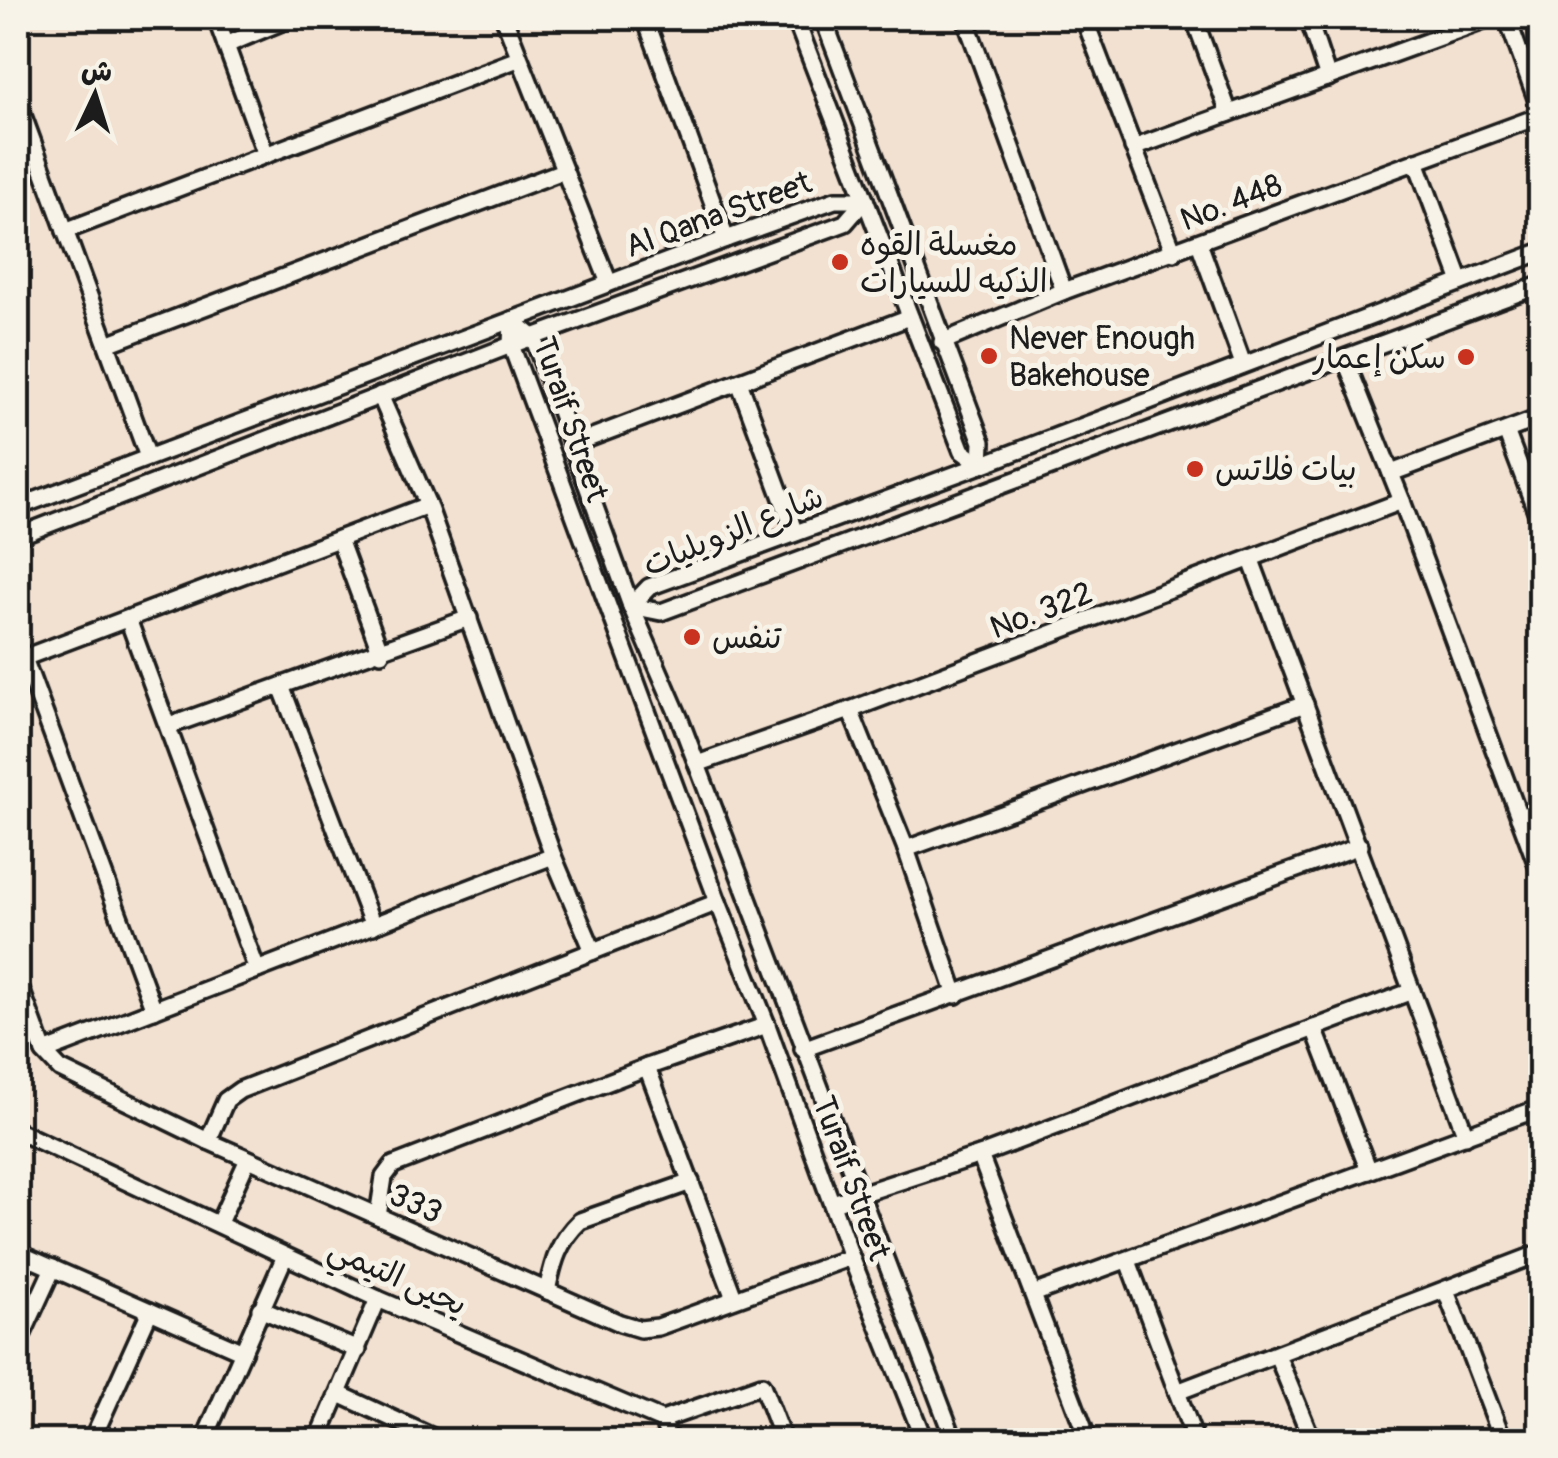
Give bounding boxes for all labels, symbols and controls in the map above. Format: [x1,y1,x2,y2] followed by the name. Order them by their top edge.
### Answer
[45,45,145,145] north arrow
[80,53,113,90] text: ش
[620,163,817,267] street label: Al Qana Street
[1175,165,1288,241] street label: No. 448
[860,225,1048,302] place label: مغسلة القوه الذكيه للسيارات
[829,251,851,273] marker: مغسلة القوه الذكيه للسيارات
[1009,319,1195,396] place label: Never Enough Bakehouse
[523,332,617,507] street label: Turaif Street
[1312,338,1446,378] place label: سكن إعمار
[978,345,1000,367] marker: Never Enough Bakehouse
[1455,346,1477,368] marker: سكن إعمار
[1215,450,1357,490] place label: بيات فلاتس
[1184,458,1206,480] marker: بيات فلاتس
[637,477,830,587] street label: شارع الزويليات
[985,573,1098,649] street label: No. 322
[712,618,782,658] place label: تنفس
[681,626,703,648] marker: تنفس
[803,1091,899,1266] street label: Turaif Street
[383,1175,448,1233] street label: 333
[319,1229,473,1332] street label: يحيى التيمي

